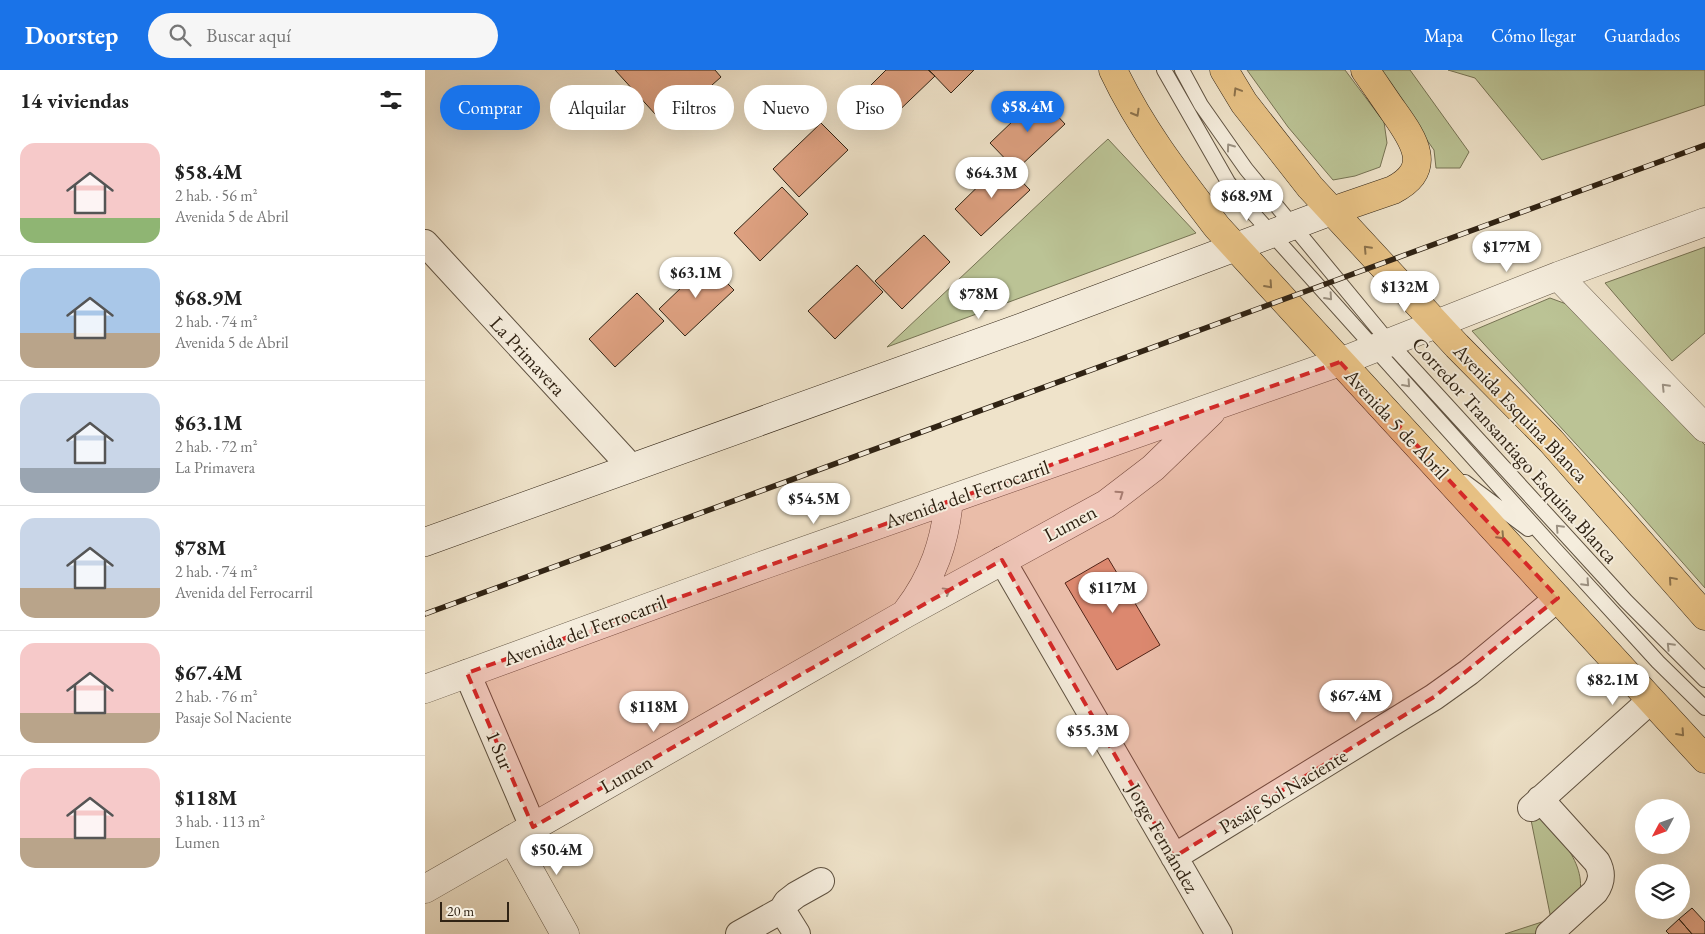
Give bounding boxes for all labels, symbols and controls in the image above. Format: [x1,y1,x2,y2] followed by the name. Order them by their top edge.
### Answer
[148,13,498,58] search box
[25,20,118,51] text: Doorstep
[166,21,194,49] icon: search
[206,23,291,48] text: Buscar aquí
[1424,24,1463,47] text: Mapa
[1491,24,1576,47] text: Cómo llegar
[1604,24,1680,47] text: Guardados
[440,85,540,130] chip: Comprar
[550,85,644,130] chip: Alquilar
[654,85,734,130] chip: Filtros
[744,85,827,130] chip: Nuevo
[837,85,902,130] chip: Piso
[377,86,405,114] icon: filters
[20,87,129,114] text: 14 viviendas
[1234,88,1243,97] one-way arrow
[987,90,1069,133] pin: $58.4M
[1002,96,1054,117] text: $58.4M
[1129,108,1139,117] one-way arrow
[1227,143,1236,153] one-way arrow
[951,156,1033,199] pin: $64.3M
[175,158,242,185] text: $58.4M
[966,162,1018,183] text: $64.3M
[60,163,120,223] icon: home
[1206,180,1288,222] pin: $68.9M
[175,185,257,206] text: 2 hab. · 56 m²
[1221,185,1273,206] text: $68.9M
[175,206,289,227] text: Avenida 5 de Abril
[1472,230,1542,273] pin: $177M
[1483,236,1531,257] text: $177M
[1364,246,1373,255] one-way arrow
[655,256,737,299] pin: $63.1M
[670,262,722,283] text: $63.1M
[1370,270,1440,313] pin: $132M
[1381,276,1429,297] text: $132M
[949,278,1009,320] pin: $78M
[1263,279,1272,288] one-way arrow
[960,283,998,304] text: $78M
[175,284,242,311] text: $68.9M
[60,288,120,348] icon: home
[1323,291,1332,300] one-way arrow
[175,311,257,332] text: 2 hab. · 74 m²
[484,311,572,401] street label: La Primavera
[1406,331,1624,569] street label: Corredor Transantiago Esquina Blanca
[175,332,289,353] text: Avenida 5 de Abril
[1447,337,1594,488] street label: Avenida Esquina Blanca
[1338,362,1455,485] street label: Avenida 5 de Abril
[1401,379,1410,388] one-way arrow
[1662,384,1671,393] one-way arrow
[175,409,242,436] text: $63.1M
[60,413,120,473] icon: home
[175,436,257,457] text: 2 hab. · 72 m²
[880,454,1053,535] street label: Avenida del Ferrocarril
[175,457,255,478] text: La Primavera
[773,482,855,525] pin: $54.5M
[788,488,840,509] text: $54.5M
[1114,491,1124,500] one-way arrow
[1039,498,1101,548] street label: Lumen
[1556,524,1565,533] one-way arrow
[1495,530,1504,539] one-way arrow
[175,534,226,561] text: $78M
[60,538,120,598] icon: home
[175,561,257,582] text: 2 hab. · 74 m²
[1078,572,1148,614] pin: $117M
[1089,577,1137,598] text: $117M
[1580,577,1589,586] one-way arrow
[1669,577,1678,586] one-way arrow
[175,582,313,603] text: Avenida del Ferrocarril
[942,587,951,597] one-way arrow
[499,588,671,672] street label: Avenida del Ferrocarril
[1667,643,1676,652] one-way arrow
[175,659,242,686] text: $67.4M
[60,663,120,723] icon: home
[1572,664,1654,706] pin: $82.1M
[1587,669,1639,690] text: $82.1M
[1315,680,1397,722] pin: $67.4M
[1330,685,1382,706] text: $67.4M
[175,686,257,707] text: 2 hab. · 76 m²
[619,690,689,733] pin: $118M
[630,696,678,717] text: $118M
[175,707,291,728] text: Pasaje Sol Naciente
[1052,714,1134,757] pin: $55.3M
[1067,720,1119,741] text: $55.3M
[480,726,520,774] street label: 1 Sur
[1675,728,1684,737] one-way arrow
[1214,742,1352,840] street label: Pasaje Sol Naciente
[595,748,657,799] street label: Lumen
[1120,777,1205,898] street label: Jorge Fernández
[175,784,237,811] text: $118M
[60,788,120,848] icon: home
[1635,799,1690,854] north arrow
[1635,799,1690,919] map controls
[175,811,265,832] text: 3 hab. · 113 m²
[175,832,220,853] text: Lumen
[516,834,598,876] pin: $50.4M
[531,839,583,860] text: $50.4M
[1635,864,1690,919] button: layers
[440,899,509,922] scale bar
[447,902,474,920] text: 20 m

